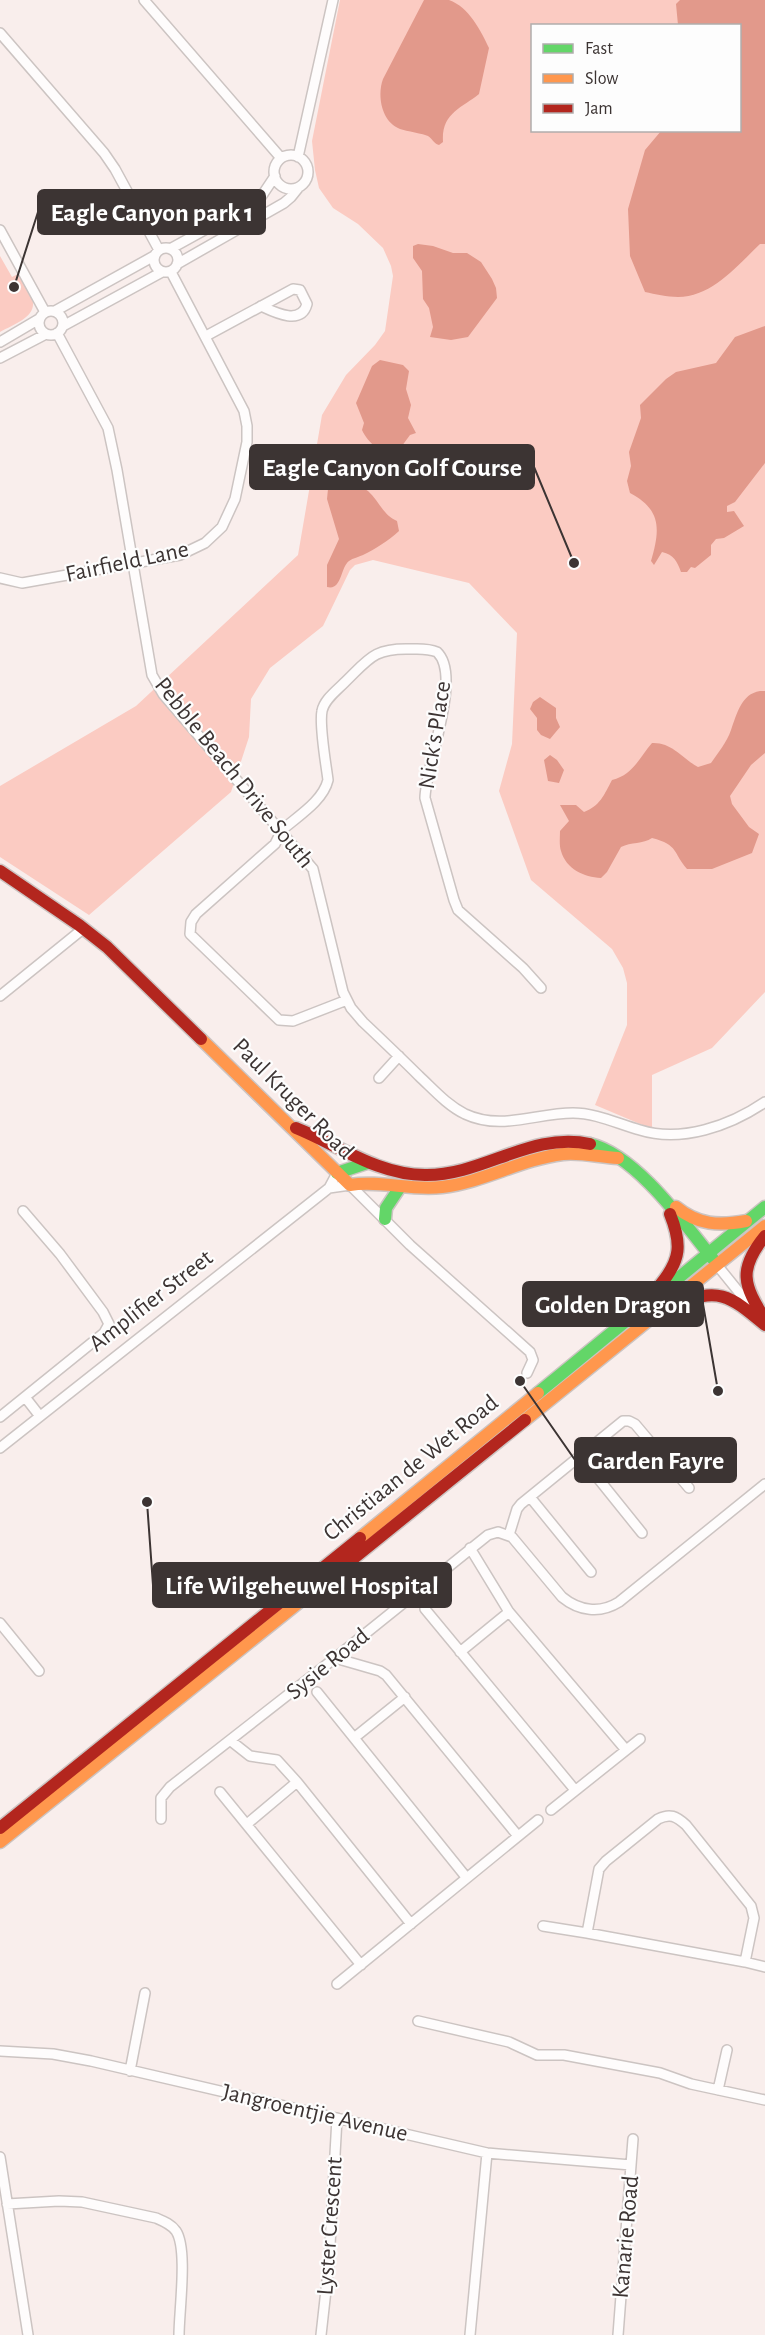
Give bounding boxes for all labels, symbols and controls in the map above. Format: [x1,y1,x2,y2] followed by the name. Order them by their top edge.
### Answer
[531,24,741,132] legend
[585,40,613,58] text: Fast
[585,70,618,88] text: Slow
[585,100,613,118] text: Jam
[38,190,265,234] callout: Eagle Canyon park 1
[51,200,253,226] text: Eagle Canyon park 1
[250,445,534,489] callout: Eagle Canyon Golf Course
[262,455,522,481] text: Eagle Canyon Golf Course
[63,537,191,587] street label: Fairfield Lane
[150,673,318,873] street label: Pebble Beach Drive South
[415,679,455,791] street label: Nick’s Place
[228,1034,358,1164] street label: Paul Kruger Road
[85,1245,218,1356] street label: Amplifier Street
[523,1282,703,1326] callout: Golden Dragon
[535,1292,691,1318] text: Golden Dragon
[319,1390,503,1546] street label: Christiaan de Wet Road
[575,1438,736,1482] callout: Garden Fayre
[588,1448,724,1474] text: Garden Fayre
[153,1563,451,1607] callout: Life Wilgeheuwel Hospital
[165,1573,439,1599] text: Life Wilgeheuwel Hospital
[282,1624,374,1704] street label: Sysie Road
[220,2080,410,2146] street label: Jangroentjie Avenue
[313,2156,347,2296] street label: Lyster Crescent
[609,2175,643,2299] street label: Kanarie Road

